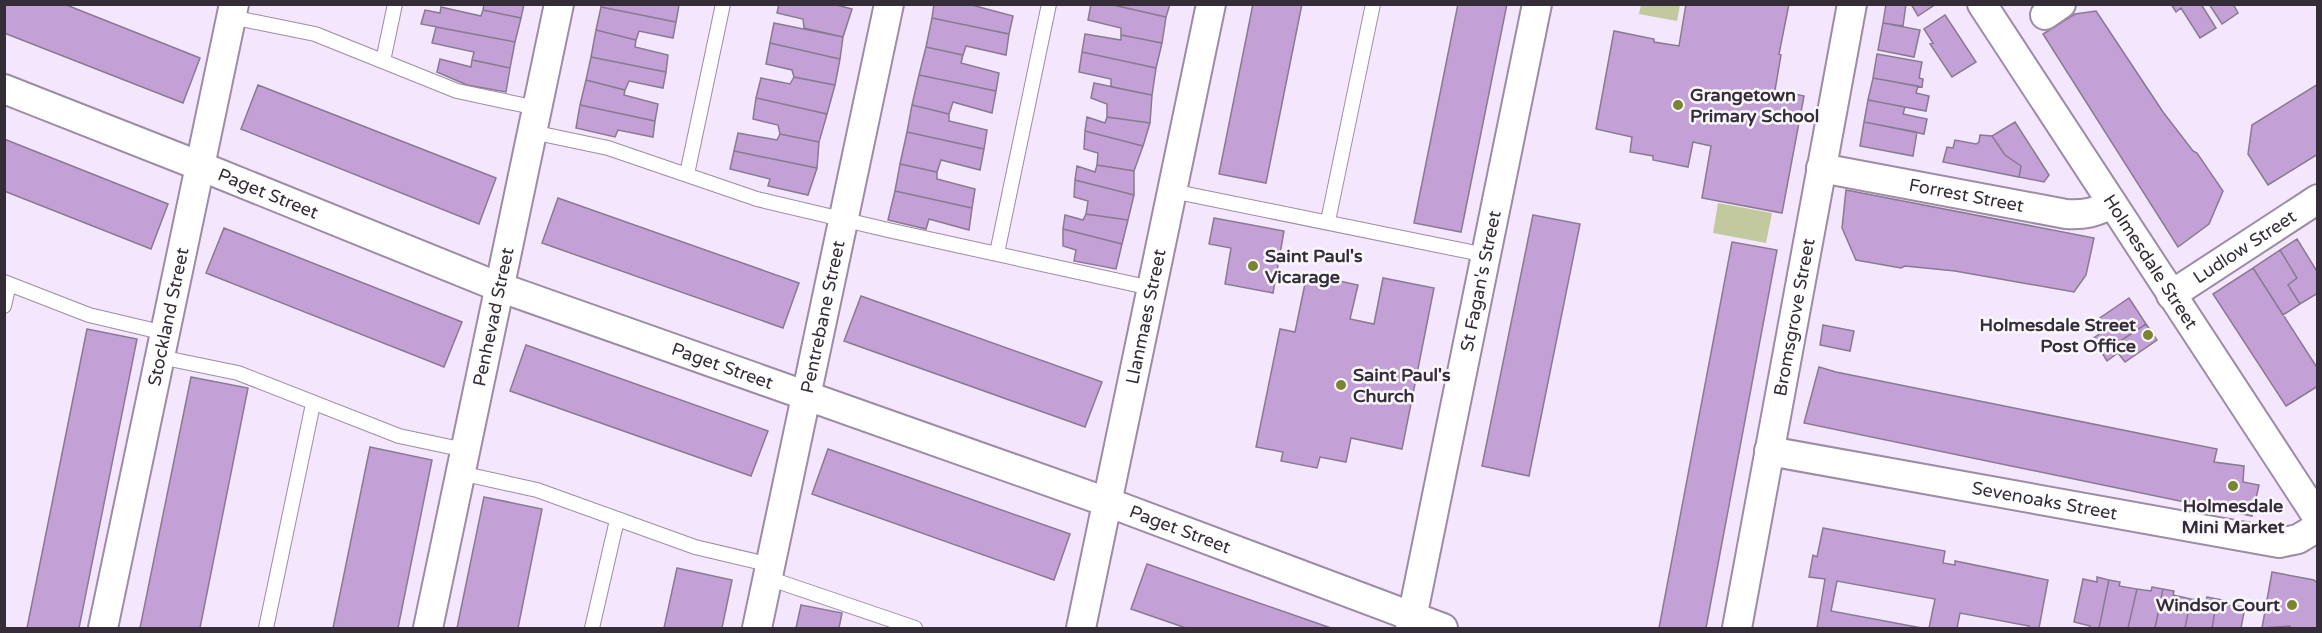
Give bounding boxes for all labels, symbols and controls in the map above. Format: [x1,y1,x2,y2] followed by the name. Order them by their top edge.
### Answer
[1690,84,1819,127] place label: Grangetown Primary School
[1671,98,1685,112] marker: Grangetown Primary School
[215,163,322,224] street label: Paget Street
[1907,174,2026,217] street label: Forrest Street
[2098,190,2203,333] street label: Holmesdale Street
[2189,205,2300,288] street label: Ludlow Street
[1456,209,1506,354] street label: St Fagan's Street
[1769,237,1820,398] street label: Bromsgrove Street
[796,238,850,395] street label: Pentrebane Street
[143,245,194,388] street label: Stockland Street
[468,245,519,388] street label: Penhevad Street
[1265,245,1363,288] place label: Saint Paul's Vicarage
[1121,247,1171,386] street label: Llanmaes Street
[1246,259,1260,273] marker: Saint Paul's Vicarage
[1980,314,2136,357] place label: Holmesdale Street Post Office
[2141,328,2155,342] marker: Holmesdale Street Post Office
[668,338,776,394] street label: Paget Street
[1353,364,1451,407] place label: Saint Paul's Church
[1334,378,1348,392] marker: Saint Paul's Church
[1970,477,2119,525] street label: Sevenoaks Street
[2226,479,2240,493] marker: Holmesdale Mini Market
[2182,495,2285,538] place label: Holmesdale Mini Market
[1126,500,1234,558] street label: Paget Street
[2156,594,2280,616] place label: Windsor Court
[2285,598,2299,612] marker: Windsor Court

